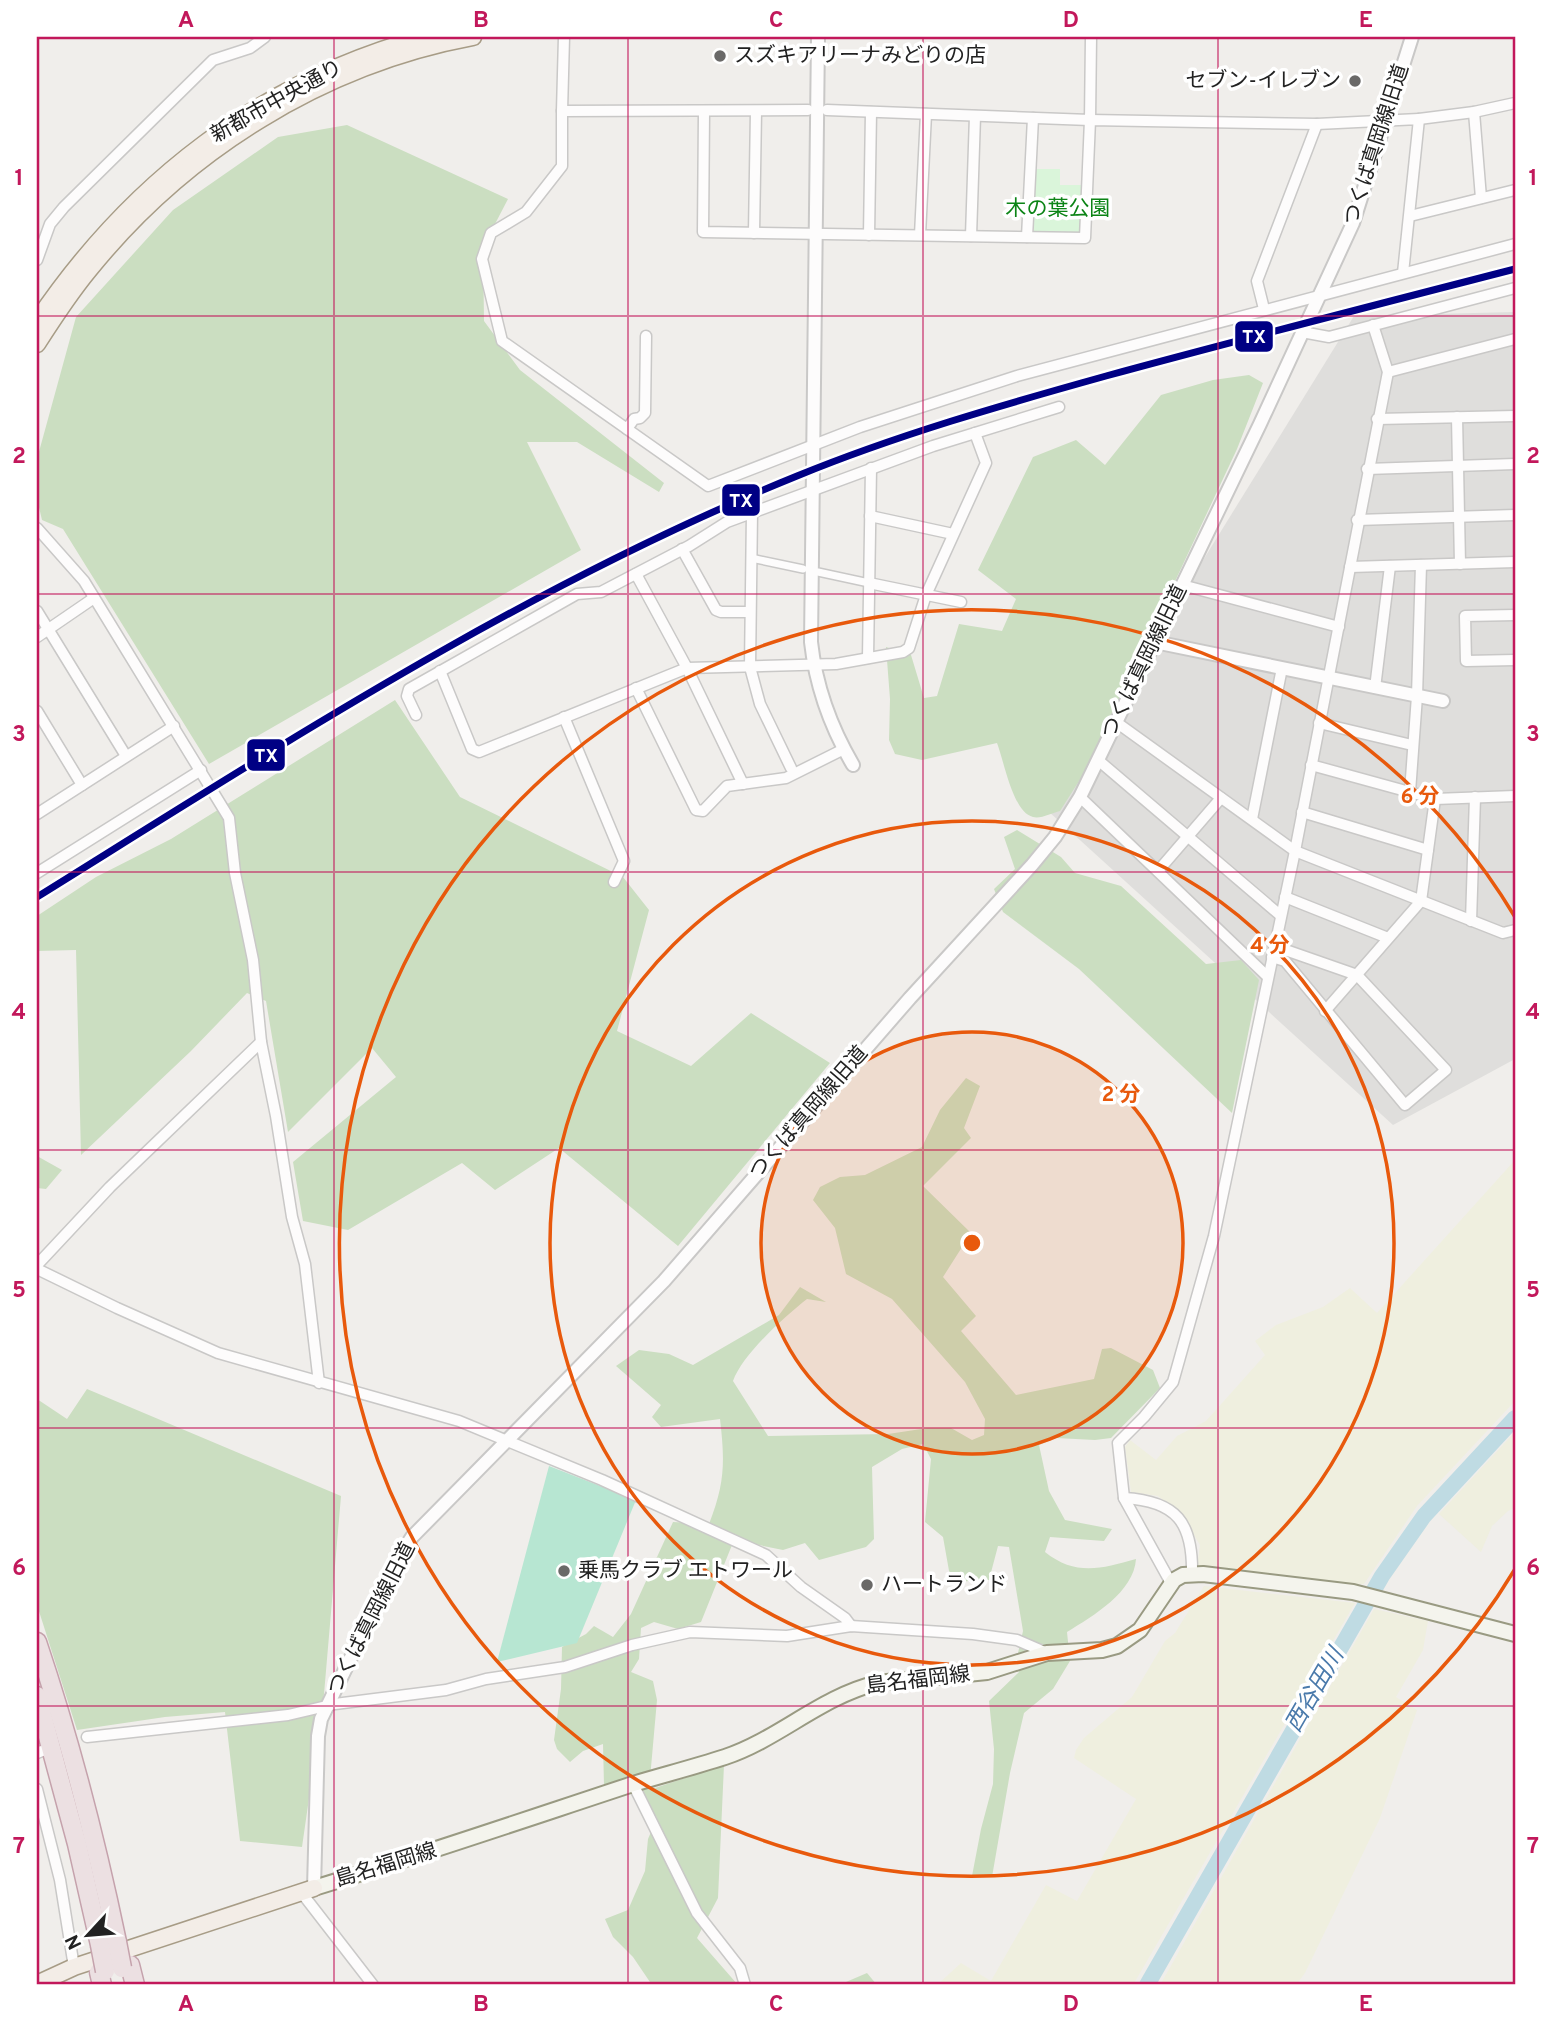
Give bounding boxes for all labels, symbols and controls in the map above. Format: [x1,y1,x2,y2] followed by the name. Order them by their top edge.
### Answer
[178,7,194,36] text: A
[473,7,489,36] text: B
[769,7,783,36] text: C
[1063,7,1079,36] text: D
[1359,7,1373,36] text: E
[734,43,986,70] place label: スズキアリーナみどりの店
[712,48,728,64] marker: スズキアリーナみどりの店
[206,55,348,149] street label: 新都市中央通り
[1338,61,1416,229] street label: つくば真岡線旧道
[1186,68,1341,95] place label: セブン-イレブン
[1347,73,1363,89] marker: セブン-イレブン
[14,165,24,194] text: 1
[1528,165,1538,194] text: 1
[1006,196,1111,223] park label: 木の葉公園
[1234,320,1274,353] line badge: TX
[1242,326,1266,350] text: TX
[12,443,26,472] text: 2
[1526,443,1540,472] text: 2
[721,483,761,517] line badge: TX
[729,490,753,514] text: TX
[1096,581,1194,743] street label: つくば真岡線旧道
[12,721,26,750] text: 3
[1526,721,1540,750] text: 3
[246,738,286,772] line badge: TX
[254,745,278,769] text: TX
[1400,784,1440,811] text: 6 分
[1250,933,1290,960] text: 4 分
[12,999,26,1028] text: 4
[1526,999,1540,1028] text: 4
[744,1041,874,1185] street label: つくば真岡線旧道
[1101,1082,1141,1109] text: 2 分
[960,1231,984,1255] centre of rings
[12,1277,26,1306] text: 5
[1526,1277,1540,1306] text: 5
[322,1538,422,1700] street label: つくば真岡線旧道
[12,1555,26,1584] text: 6
[1526,1555,1540,1584] text: 6
[578,1558,793,1585] place label: 乗馬クラブ エトワール
[556,1563,572,1579] marker: 乗馬クラブ エトワール
[881,1572,1007,1599] place label: ハートランド
[859,1577,875,1593] marker: ハートランド
[1280,1641,1353,1738] water label: 西谷田川
[864,1661,972,1701] street label: 島名福岡線
[13,1833,25,1862] text: 7
[1527,1833,1539,1862] text: 7
[332,1838,440,1894] street label: 島名福岡線
[52,1899,122,1969] north arrow
[61,1930,88,1953] text: N
[178,1991,194,2020] text: A
[473,1991,489,2020] text: B
[769,1991,783,2020] text: C
[1063,1991,1079,2020] text: D
[1359,1991,1373,2020] text: E

